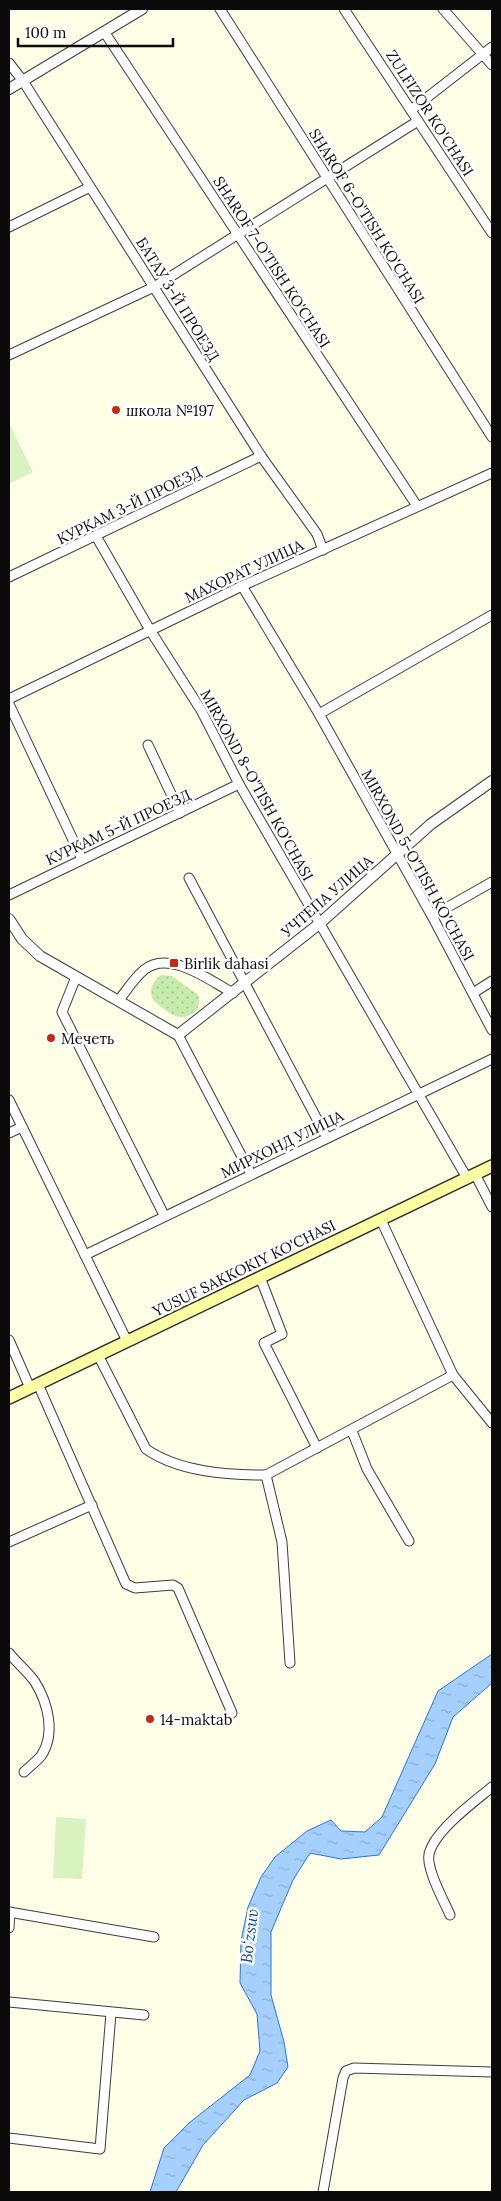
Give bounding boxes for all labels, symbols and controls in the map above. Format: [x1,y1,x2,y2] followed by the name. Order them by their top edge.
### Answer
[18,15,172,47] scale bar
[25,23,66,42] text: 100 m
[382,46,478,180] street label: ZULFIZOR KO'CHASI
[305,125,429,307] street label: SHAROF 6-O'TISH KO'CHASI
[209,173,335,351] street label: SHAROF 7-O'TISH KO'CHASI
[132,234,224,364] street label: БАТАУ 3-Й ПРОЕЗД
[126,401,214,420] place label: школа №197
[110,404,122,416] marker: школа №197
[54,462,204,548] street label: КУРКАМ 3-Й ПРОЕЗД
[182,535,307,607] street label: МАХОРАТ УЛИЦА
[196,686,318,884] street label: MIRXOND 8-O'TISH KO'CHASI
[357,766,479,964] street label: MIRXOND 5-O'TISH KO'CHASI
[42,785,194,869] street label: КУРКАМ 5-Й ПРОЕЗД
[276,851,377,942] street label: УЧТЕПА УЛИЦА
[184,954,269,973] place label: Birlik dahasi
[168,957,180,969] marker: Birlik dahasi
[61,1029,114,1048] place label: Мечеть
[45,1032,57,1044] marker: Мечеть
[217,1106,347,1182] street label: МИРХОНД УЛИЦА
[148,1215,339,1321] street label: YUSUF SAKKOKIY KO'CHASI
[160,1710,233,1729] place label: 14-maktab
[144,1713,156,1725] marker: 14-maktab
[236,1908,262,1964] water label: Boʻzsuv

